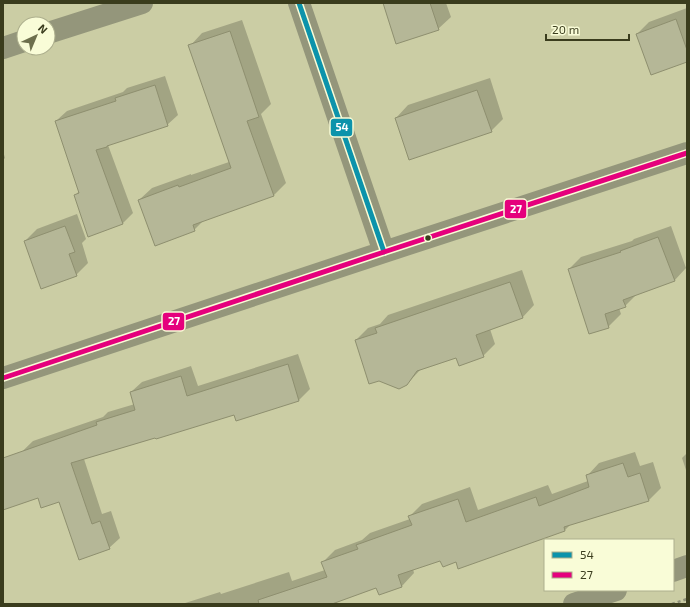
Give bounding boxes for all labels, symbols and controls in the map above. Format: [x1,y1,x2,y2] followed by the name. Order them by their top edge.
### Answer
[16,16,56,56] north arrow
[546,16,629,42] scale bar
[36,21,51,36] text: N
[552,22,579,36] text: 20 m
[330,118,353,137] line badge: 54
[335,120,349,133] text: 54
[504,199,527,219] line badge: 27
[510,202,522,215] text: 27
[423,233,433,243] unlabelled marker
[162,312,185,331] line badge: 27
[168,314,180,327] text: 27
[544,539,674,591] legend
[580,547,594,561] text: 54
[580,567,593,581] text: 27

